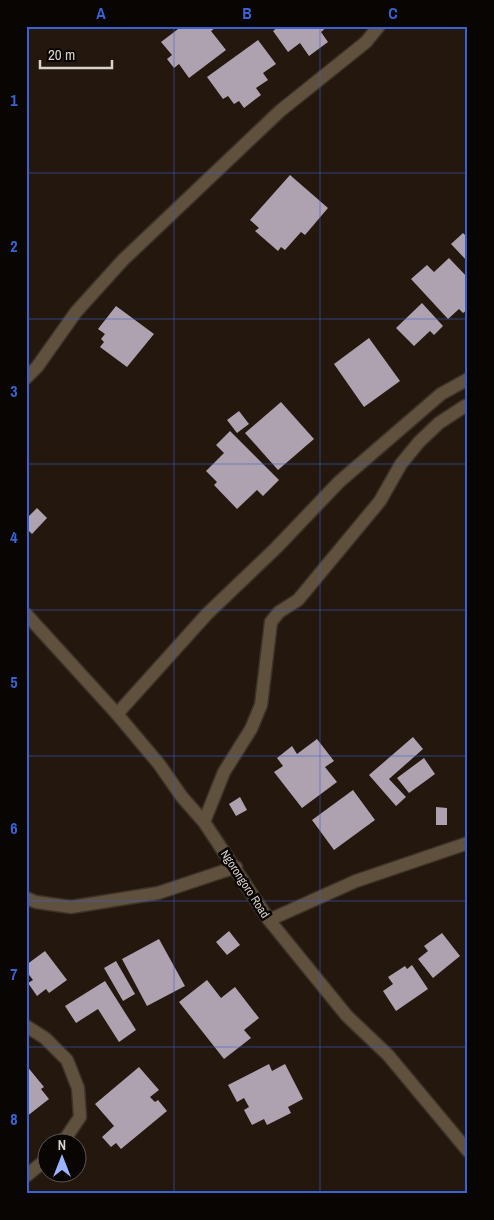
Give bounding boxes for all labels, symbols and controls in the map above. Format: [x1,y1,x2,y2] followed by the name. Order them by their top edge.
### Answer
[96,2,106,24] text: A
[242,2,252,24] text: B
[388,2,398,24] text: C
[40,38,112,70] scale bar
[48,44,75,65] text: 20 m
[10,89,18,111] text: 1
[10,235,18,257] text: 2
[10,380,18,402] text: 3
[10,526,18,548] text: 4
[10,671,18,693] text: 5
[10,817,18,839] text: 6
[217,847,273,921] street label: Ngorongoro Road
[10,963,18,985] text: 7
[10,1108,18,1130] text: 8
[38,1132,88,1182] north arrow
[58,1136,66,1154] text: N

